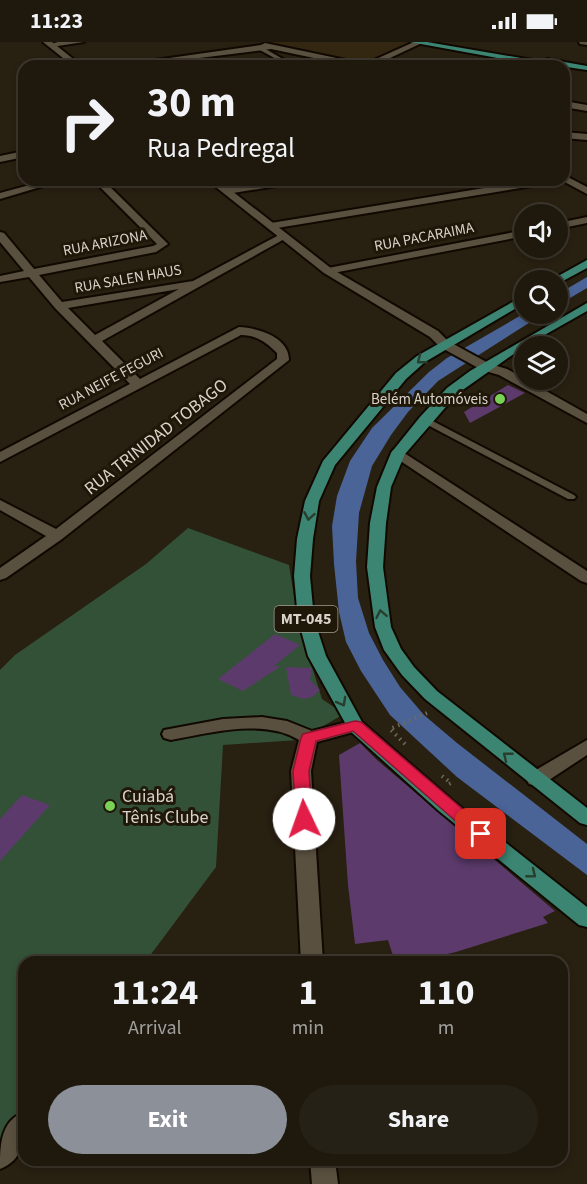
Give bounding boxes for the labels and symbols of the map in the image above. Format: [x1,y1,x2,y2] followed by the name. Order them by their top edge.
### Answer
[372,217,477,257] street label: RUA PACARAIMA
[61,224,150,261] street label: RUA ARIZONA
[73,259,183,299] street label: RUA SALEN HAUS
[55,343,167,415] street label: RUA NEIFE FEGURI
[416,353,427,364] one-way arrow
[79,373,233,501] street label: RUA TRINIDAD TOBAGO
[371,389,488,410] place label: Belém Automóveis
[493,392,507,406] marker: Belém Automóveis
[303,510,316,520] one-way arrow
[274,606,338,632] road number: MT-045
[375,610,388,620] one-way arrow
[335,696,346,706] one-way arrow
[503,753,514,764] one-way arrow
[122,784,208,830] place label: Cuiabá Tênis Clube
[272,787,336,851] position arrow
[103,799,117,813] marker: Cuiabá Tênis Clube
[455,808,506,859] pin
[525,867,536,878] one-way arrow

